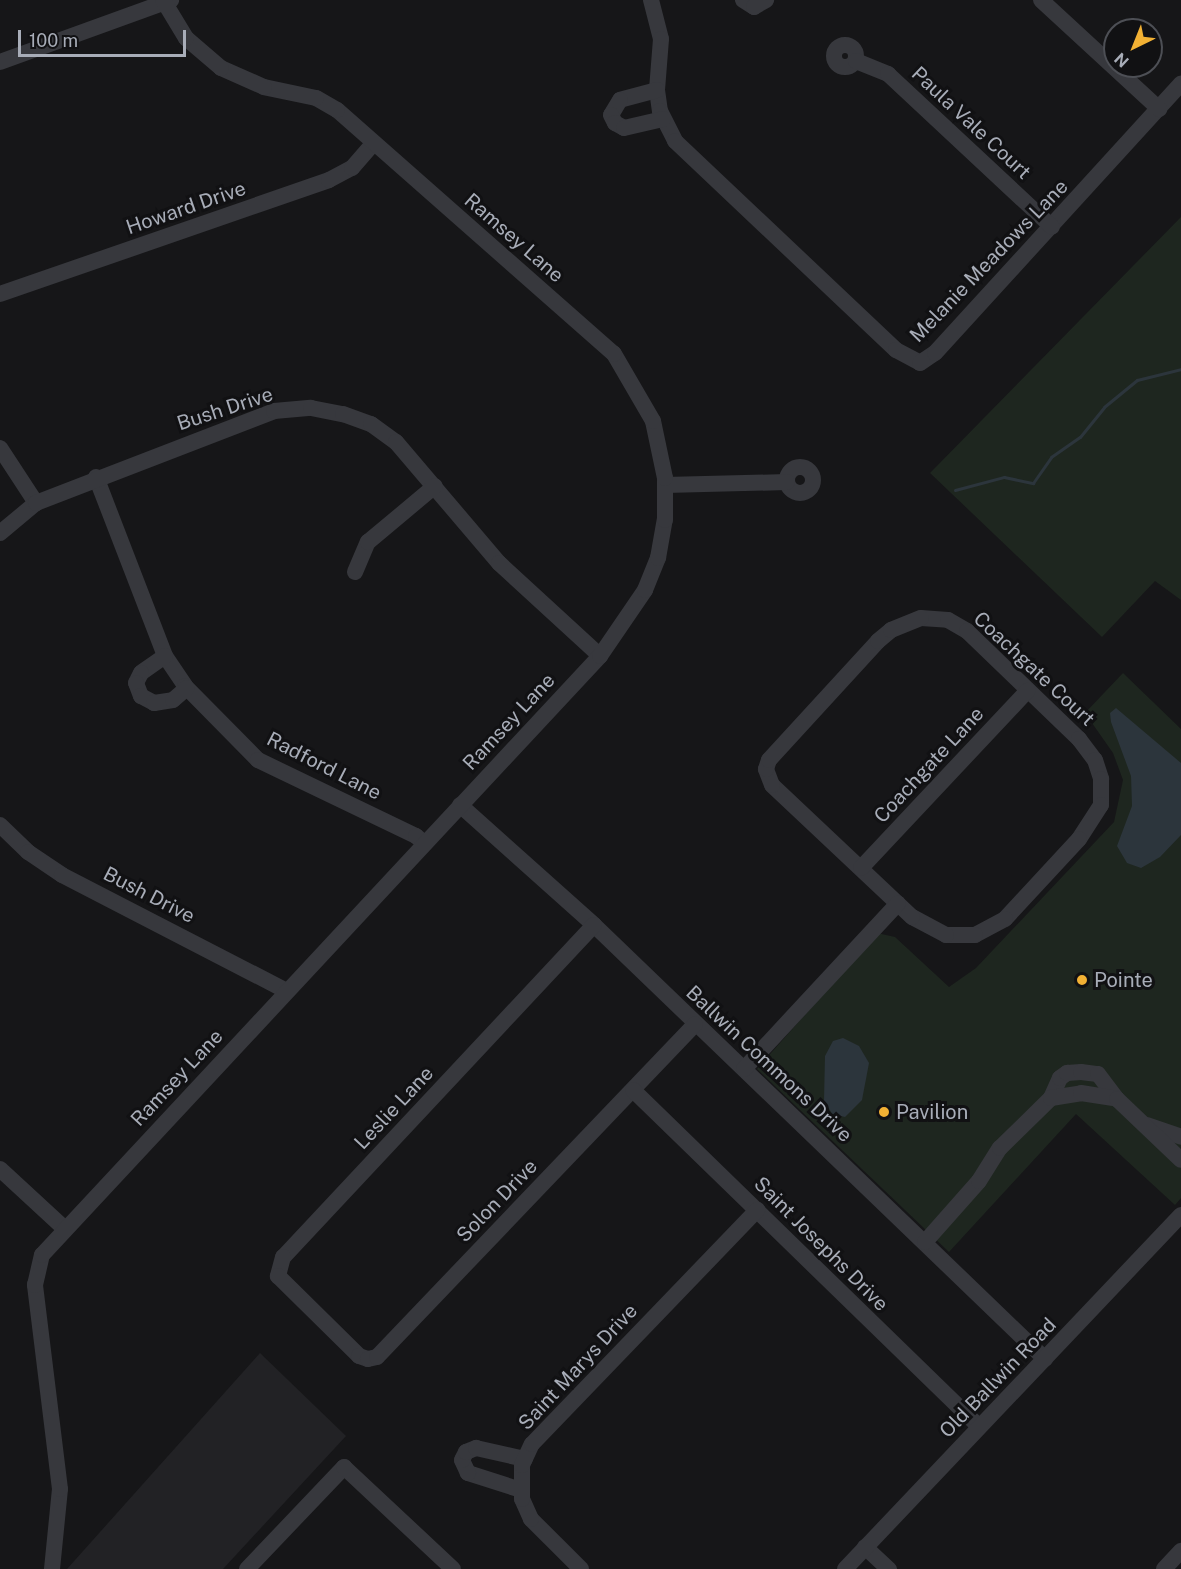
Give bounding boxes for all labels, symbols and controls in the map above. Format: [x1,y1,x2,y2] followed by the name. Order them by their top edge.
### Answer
[21,18,189,56] scale bar
[1103,18,1163,78] north arrow
[29,30,78,51] text: 100 m
[1111,49,1133,71] text: N
[906,61,1036,185] street label: Paula Vale Court
[905,175,1073,347] street label: Melanie Meadows Lane
[123,176,249,240] street label: Howard Drive
[459,188,569,288] street label: Ramsey Lane
[174,382,276,436] street label: Bush Drive
[968,607,1100,731] street label: Coachgate Court
[458,669,560,775] street label: Ramsey Lane
[869,702,989,828] street label: Coachgate Lane
[263,727,385,805] street label: Radford Lane
[99,862,199,928] street label: Bush Drive
[1094,968,1153,992] place label: Pointe
[1075,973,1089,987] marker: Pointe
[681,981,857,1147] street label: Ballwin Commons Drive
[126,1025,228,1131] street label: Ramsey Lane
[349,1061,439,1155] street label: Leslie Lane
[896,1100,968,1124] place label: Pavilion
[877,1105,891,1119] marker: Pavilion
[452,1155,542,1247] street label: Solon Drive
[749,1172,893,1316] street label: Saint Josephs Drive
[514,1299,642,1435] street label: Saint Marys Drive
[935,1313,1061,1443] street label: Old Ballwin Road

